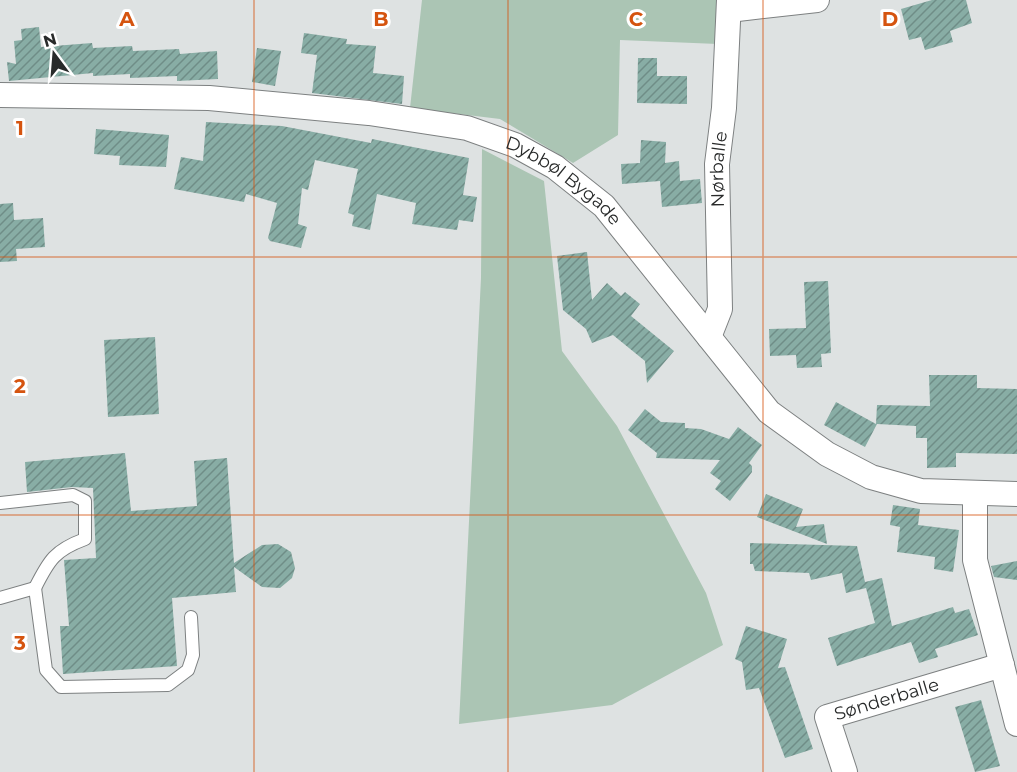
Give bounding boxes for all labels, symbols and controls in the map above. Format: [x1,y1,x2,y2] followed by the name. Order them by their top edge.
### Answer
[118,7,135,31] text: A
[373,7,389,31] text: B
[629,7,644,31] text: C
[882,7,898,31] text: D
[24,24,84,84] north arrow
[41,29,59,51] text: N
[16,116,24,140] text: 1
[706,130,732,208] street label: Nørballe
[503,132,626,230] street label: Dybbøl Bygade
[14,374,26,398] text: 2
[13,631,26,655] text: 3
[832,673,942,725] street label: Sønderballe

